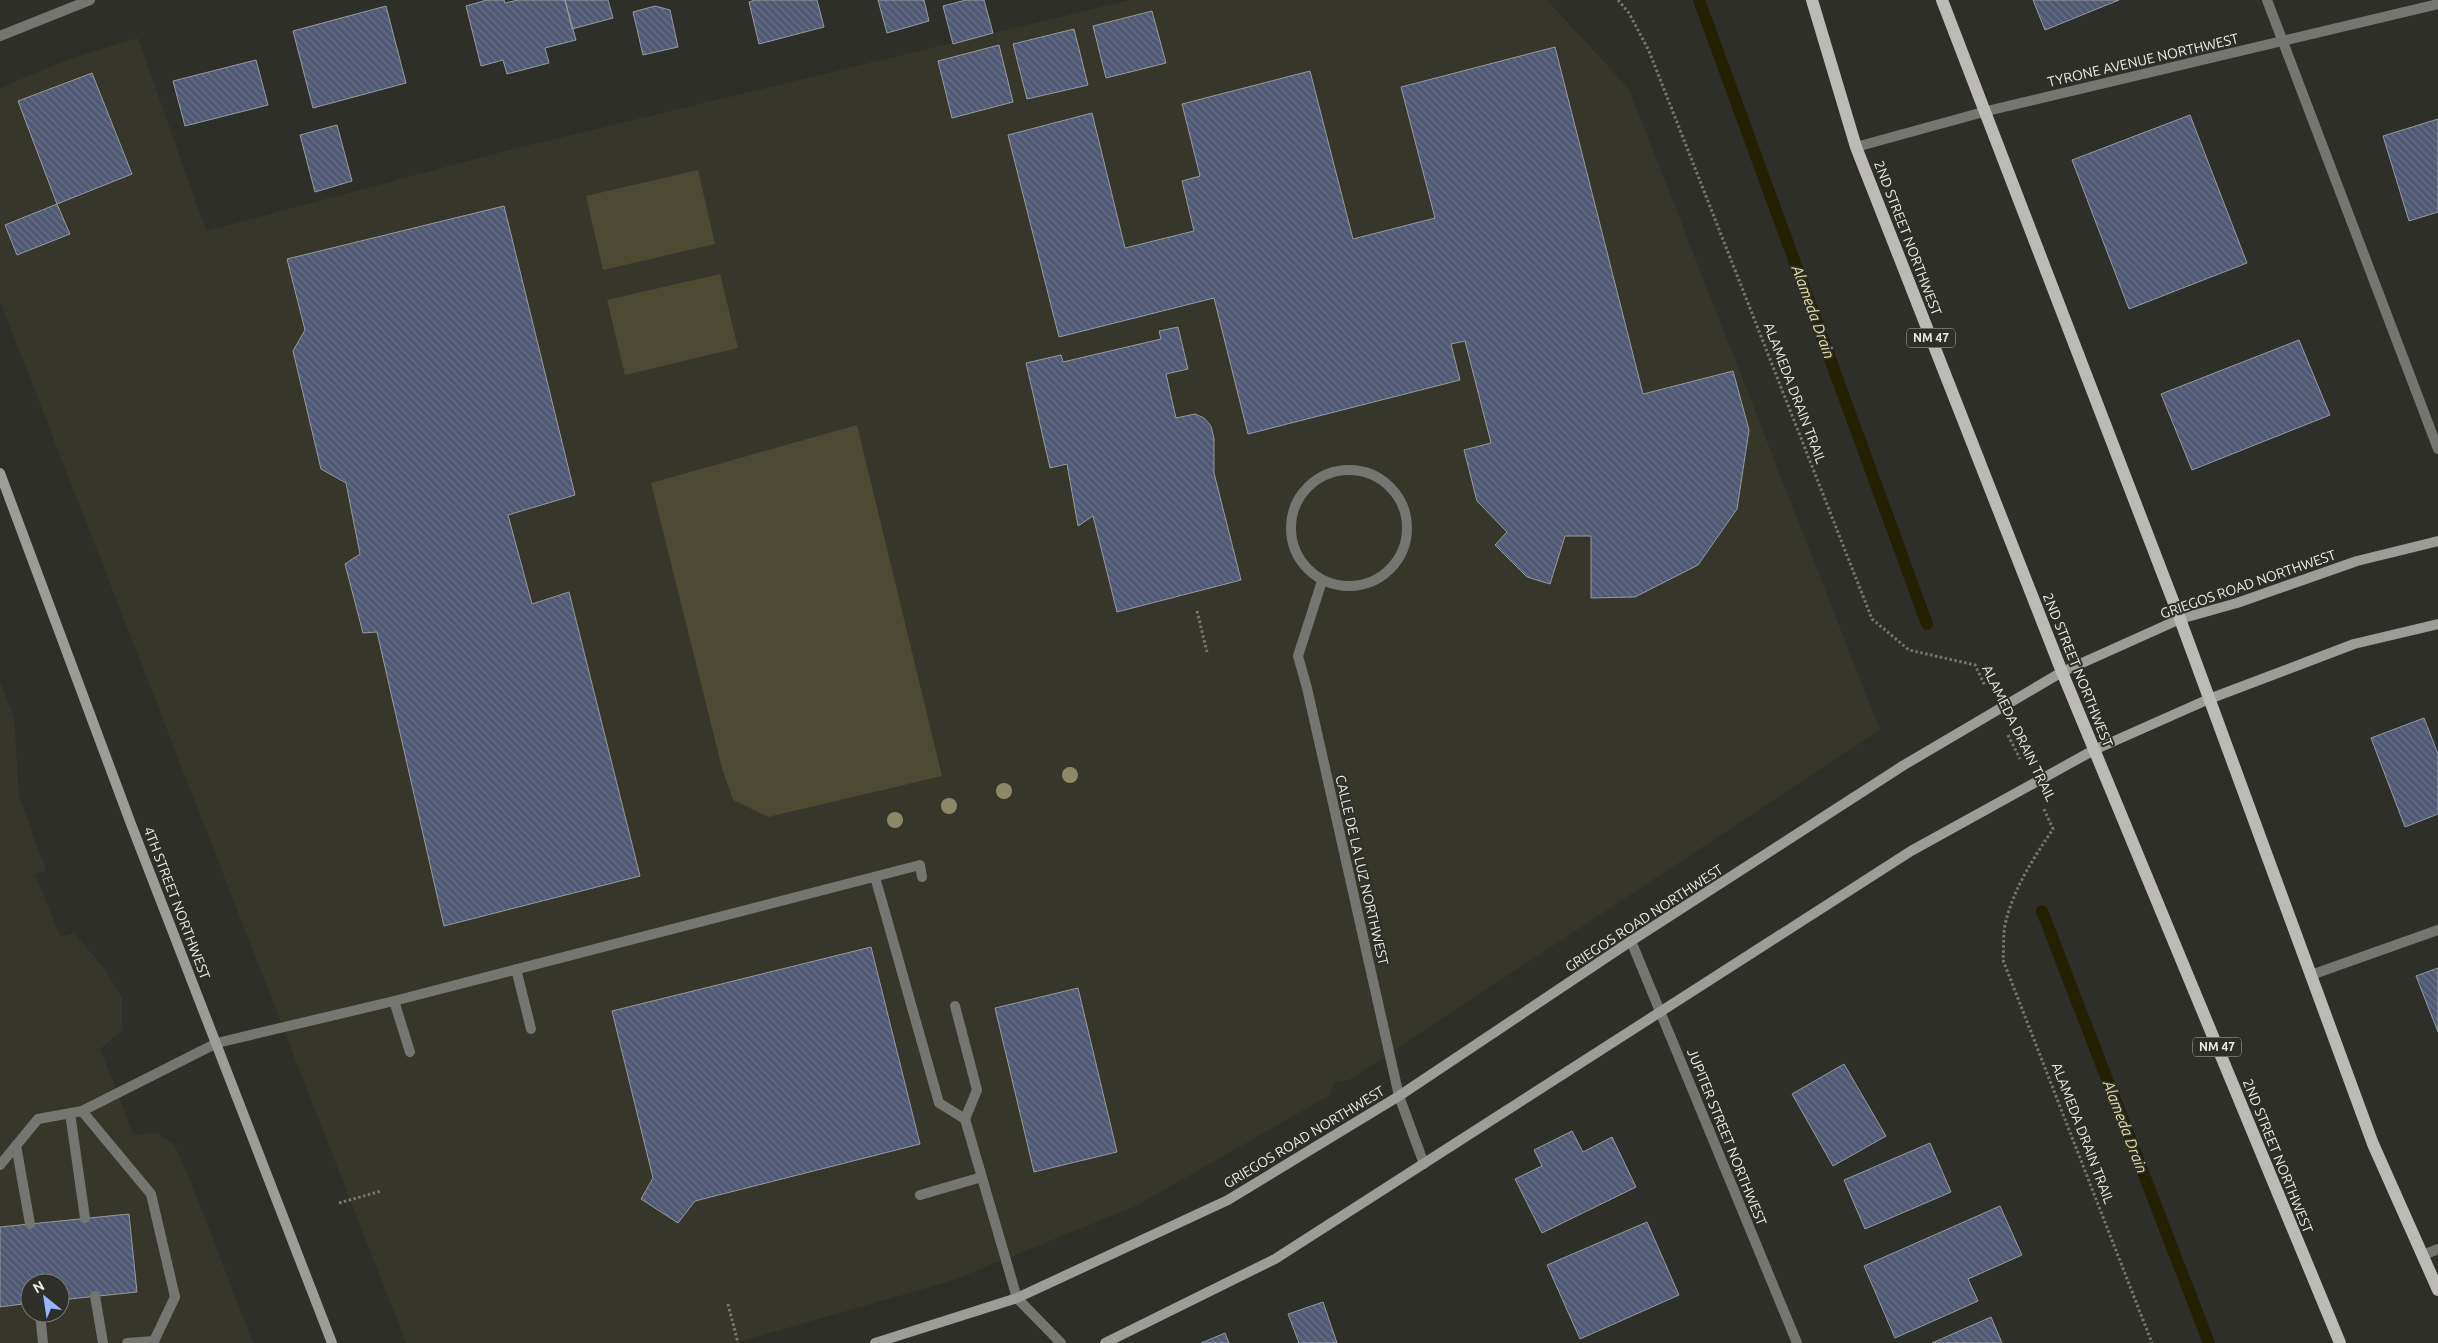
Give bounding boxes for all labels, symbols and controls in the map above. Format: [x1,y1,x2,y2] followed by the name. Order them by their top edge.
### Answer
[2046,30,2240,90] street label: TYRONE AVENUE NORTHWEST
[1871,158,1945,318] street label: 2ND STREET NORTHWEST
[1788,262,1838,361] water label: Alameda Drain
[1761,320,1829,466] street label: ALAMEDA DRAIN TRAIL
[1907,328,1955,348] road number: NM 47
[2158,546,2338,622] street label: GRIEGOS ROAD NORTHWEST
[2040,591,2116,749] street label: 2ND STREET NORTHWEST
[1979,662,2059,804] street label: ALAMEDA DRAIN TRAIL
[1332,773,1392,967] street label: CALLE DE LA LUZ NORTHWEST
[140,824,214,982] street label: 4TH STREET NORTHWEST
[1562,861,1726,975] street label: GRIEGOS ROAD NORTHWEST
[2193,1038,2241,1056] road number: NM 47
[1684,1046,1770,1228] street label: JUPITER STREET NORTHWEST
[2049,1060,2117,1206] street label: ALAMEDA DRAIN TRAIL
[2100,1077,2151,1176] water label: Alameda Drain
[2240,1077,2316,1235] street label: 2ND STREET NORTHWEST
[1221,1083,1387,1191] street label: GRIEGOS ROAD NORTHWEST
[20,1273,70,1323] north arrow
[30,1277,47,1296] text: N

